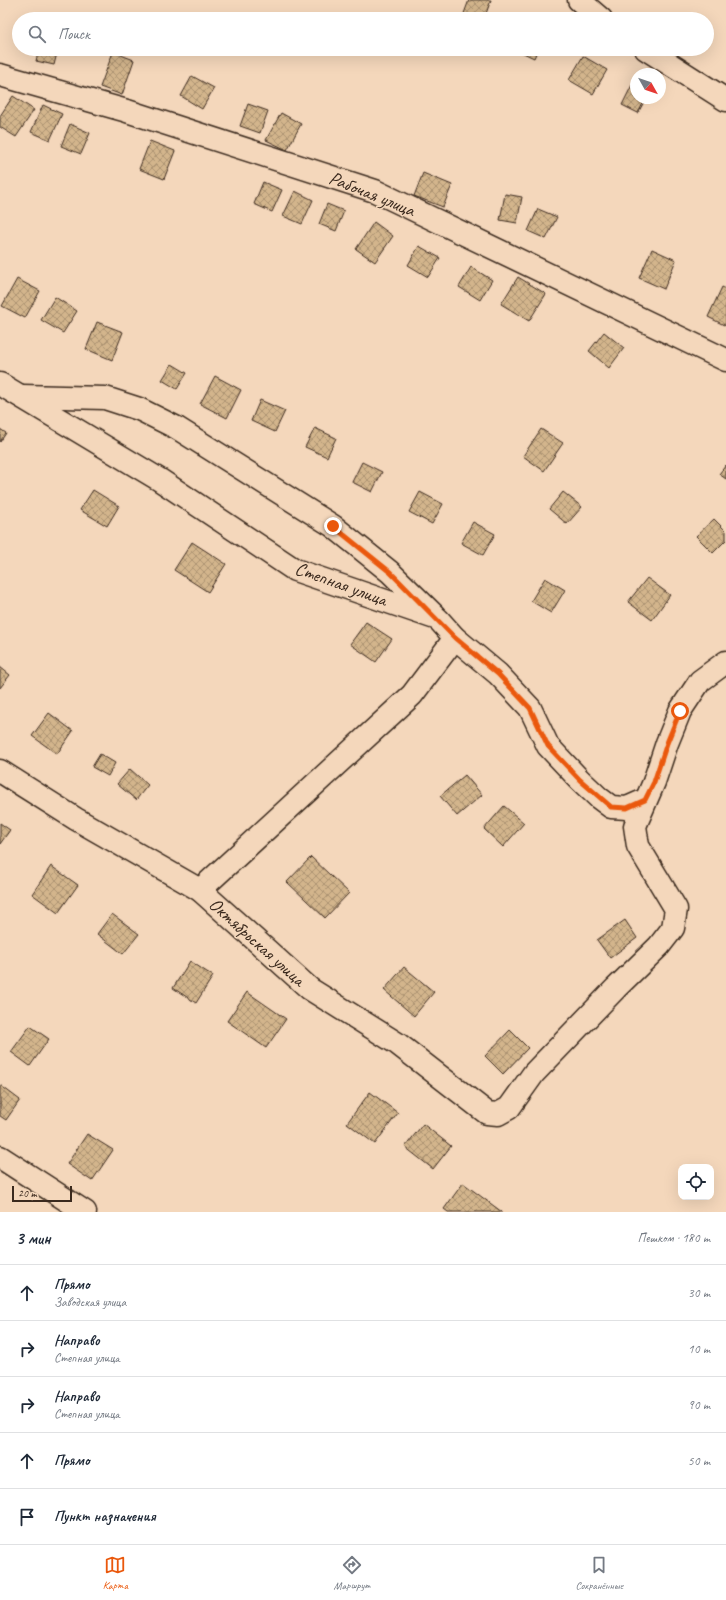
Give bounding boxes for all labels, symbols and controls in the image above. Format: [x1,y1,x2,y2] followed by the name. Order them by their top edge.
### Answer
[12,12,714,56] search box
[26,23,48,45] icon: search
[58,25,90,44] text: Поиск
[630,68,666,104] north arrow
[325,166,420,223] street label: Рабочая улица
[324,517,342,535] route end
[292,556,392,612] street label: Степная улица
[671,702,689,720] route start
[204,892,312,993] street label: Октябрьская улица
[678,1164,714,1200] map controls
[678,1164,714,1200] button: locate
[12,1184,72,1203] scale bar
[18,1186,37,1200] text: 20 m
[16,1228,51,1249] text: 3 мин
[637,1230,710,1246] text: Пешком · 180 m
[54,1275,90,1294] text: Прямо
[16,1282,38,1304] icon: ahead
[688,1285,710,1301] text: 30 m
[54,1294,126,1310] text: Заводская улица
[54,1331,100,1350] text: Направо
[16,1338,38,1360] icon: right
[688,1341,710,1357] text: 10 m
[54,1350,120,1366] text: Степная улица
[54,1387,100,1406] text: Направо
[16,1394,38,1416] icon: right
[688,1397,710,1413] text: 90 m
[54,1406,120,1422] text: Степная улица
[16,1450,38,1472] icon: ahead
[54,1451,90,1470] text: Прямо
[688,1453,710,1469] text: 50 m
[16,1506,38,1528] icon: arrive
[54,1507,156,1526] text: Пункт назначения
[103,1554,128,1592] tab: Карта
[334,1554,370,1592] tab: Маршрут
[575,1554,623,1592] tab: Сохранённые

